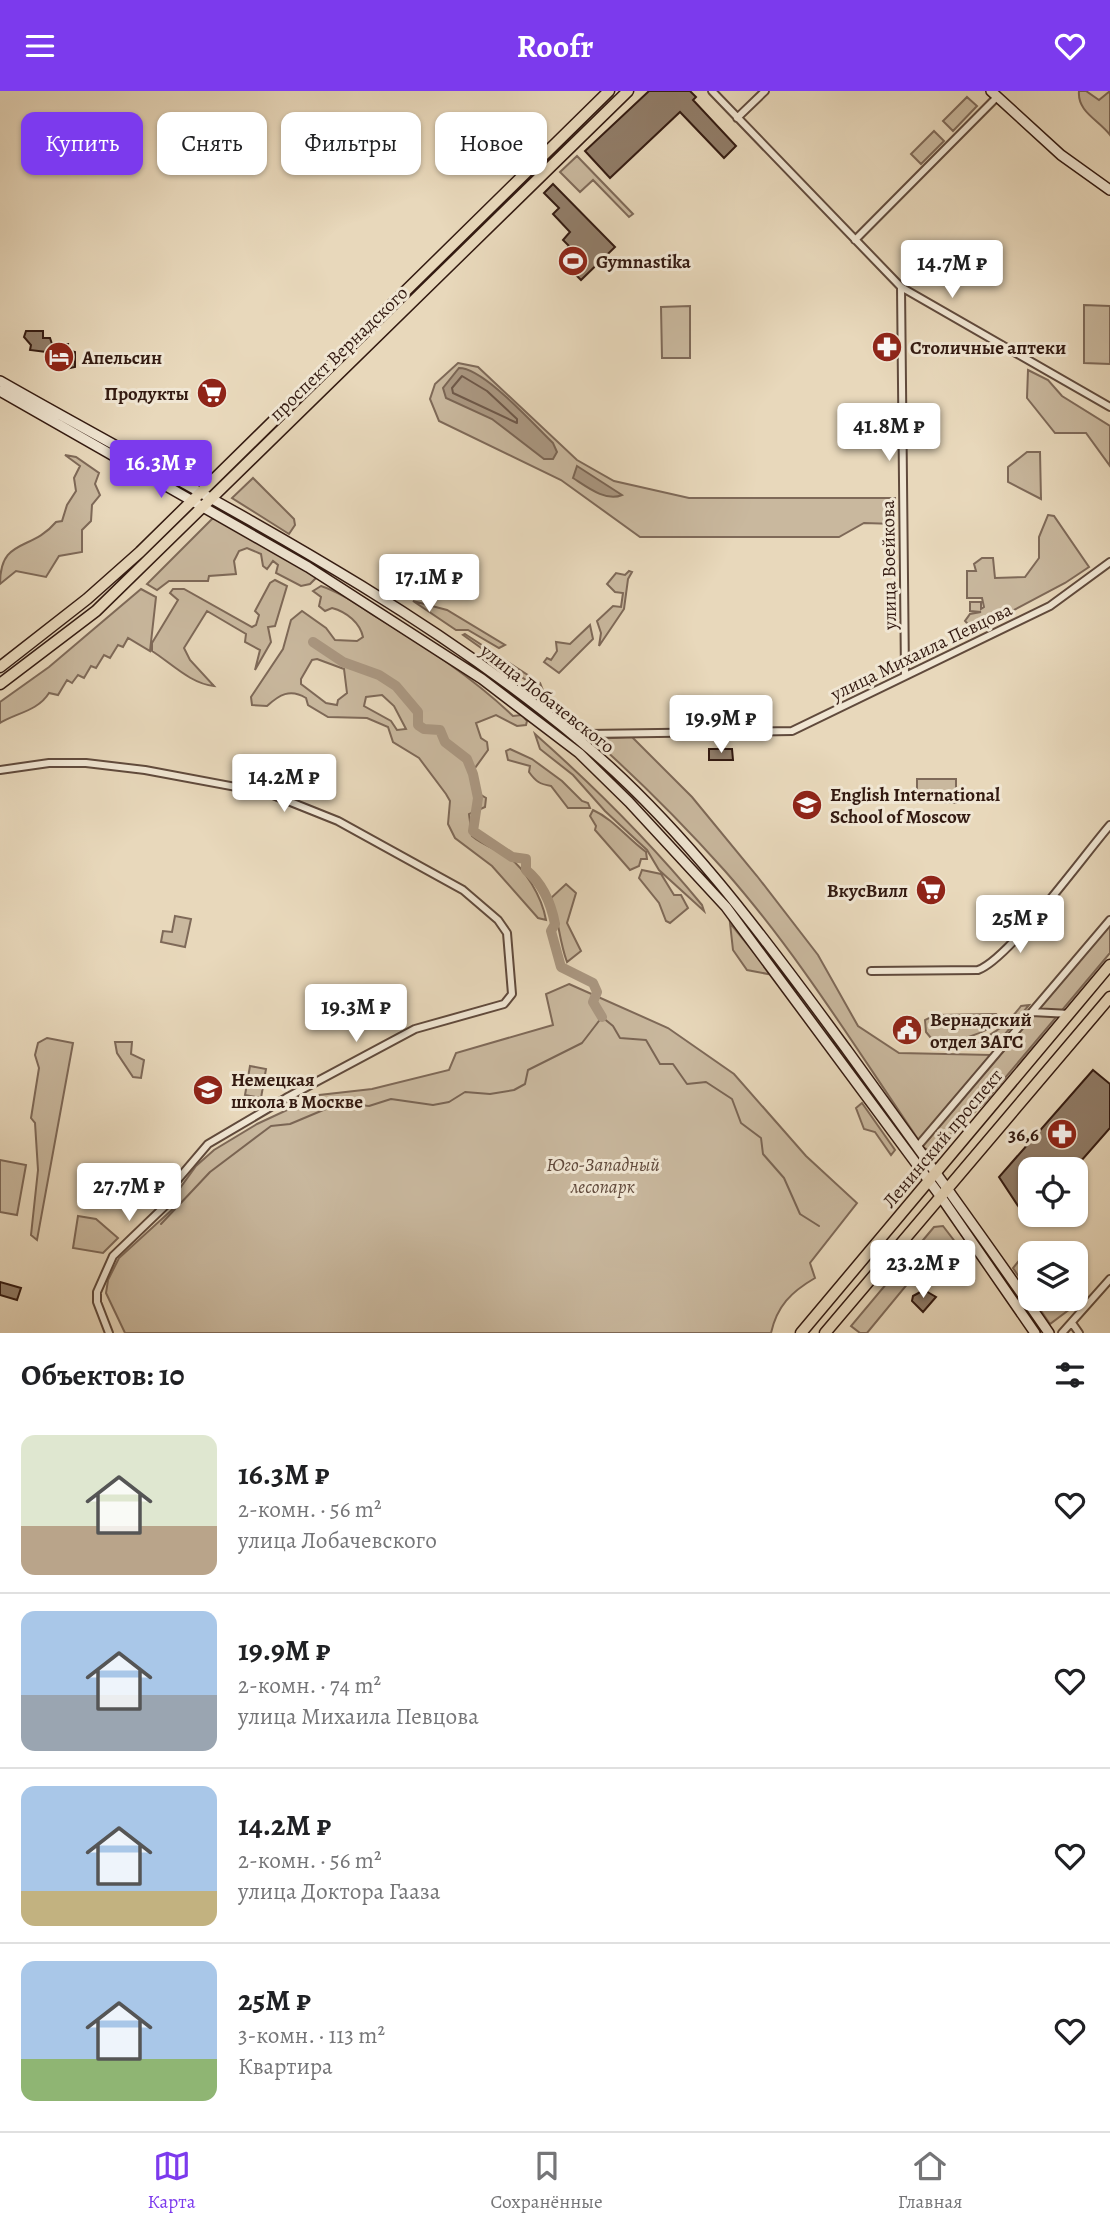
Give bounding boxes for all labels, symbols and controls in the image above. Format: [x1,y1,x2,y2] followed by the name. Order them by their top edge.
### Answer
[517,24,593,68] text: Roofr
[21,27,59,65] icon: menu
[1051,27,1089,65] icon: heart
[21,112,143,175] chip: Купить
[157,112,267,175] chip: Снять
[281,112,421,175] chip: Фильтры
[435,112,547,175] chip: Новое
[887,241,1017,300] pin: 14.7M ₽
[556,244,590,278] sports icon: Gymnastika
[917,247,987,278] text: 14.7M ₽
[596,249,692,275] place label: Gymnastika
[263,280,414,427] street label: проспект Вернадского
[870,330,904,364] pharmacy icon: Столичные аптеки
[910,335,1066,361] place label: Столичные аптеки
[42,340,76,374] hotel icon: Апельсин
[81,345,162,371] place label: Апельсин
[195,376,229,410] supermarket icon: Продукты
[104,381,189,407] place label: Продукты
[824,403,954,463] pin: 41.8M ₽
[853,410,925,441] text: 41.8M ₽
[96,441,226,500] pin: 16.3M ₽
[126,447,196,478] text: 16.3M ₽
[875,500,903,631] street label: улица Воейкова
[364,554,494,614] pin: 17.1M ₽
[395,561,463,592] text: 17.1M ₽
[825,597,1017,708] street label: улица Михаила Певцова
[474,637,620,760] street label: улица Лобачевского
[656,695,786,755] pin: 19.9M ₽
[686,702,756,733] text: 19.9M ₽
[219,755,349,814] pin: 14.2M ₽
[248,761,320,792] text: 14.2M ₽
[830,782,1000,830] place label: English International School of Moscow
[790,788,824,822] school or university icon: English International School of Moscow
[914,873,948,907] supermarket icon: ВкусВилл
[827,878,908,904] place label: ВкусВилл
[971,895,1069,955] pin: 25M ₽
[992,902,1048,933] text: 25M ₽
[291,985,421,1044] pin: 19.3M ₽
[321,991,391,1022] text: 19.3M ₽
[930,1007,1032,1055] place label: Вернадский отдел ЗАГС
[890,1013,924,1047] public building icon: Вернадский отдел ЗАГС
[877,1063,1009,1214] street label: Ленинский проспект
[231,1067,363,1115] place label: Немецкая школа в Москве
[191,1073,225,1107] school or university icon: Немецкая школа в Москве
[1045,1117,1079,1151] pharmacy icon: 36,6
[1008,1122,1039,1148] place label: 36,6
[546,1152,660,1200] park label: Юго-Западный лесопарк
[1018,1157,1088,1311] map controls
[1018,1157,1088,1227] button: locate
[64,1163,194,1223] pin: 27.7M ₽
[93,1170,165,1201] text: 27.7M ₽
[858,1241,988,1300] pin: 23.2M ₽
[1018,1241,1088,1311] button: layers
[886,1247,960,1278] text: 23.2M ₽
[21,1355,184,1395] text: Объектов: 10
[1051,1356,1089,1394] icon: filters
[238,1454,330,1494] text: 16.3M ₽
[77,1463,161,1547] icon: home
[1051,1486,1089,1524] icon: heart
[238,1494,382,1525] text: 2-комн. · 56 m²
[238,1525,437,1556] text: улица Лобачевского
[238,1630,330,1670] text: 19.9M ₽
[77,1639,161,1723] icon: home
[1051,1662,1089,1700] icon: heart
[238,1670,381,1701] text: 2-комн. · 74 m²
[238,1701,479,1732] text: улица Михаила Певцова
[238,1805,331,1845] text: 14.2M ₽
[77,1814,161,1898] icon: home
[1051,1837,1089,1875] icon: heart
[238,1845,382,1876] text: 2-комн. · 56 m²
[238,1876,440,1907] text: улица Доктора Гааза
[238,1980,311,2020] text: 25M ₽
[77,1989,161,2073] icon: home
[1051,2012,1089,2050] icon: heart
[238,2020,385,2051] text: 3-комн. · 113 m²
[238,2051,333,2082] text: Квартира
[148,2147,195,2215] tab: Карта
[491,2147,603,2215] tab: Сохранённые
[898,2147,962,2215] tab: Главная

